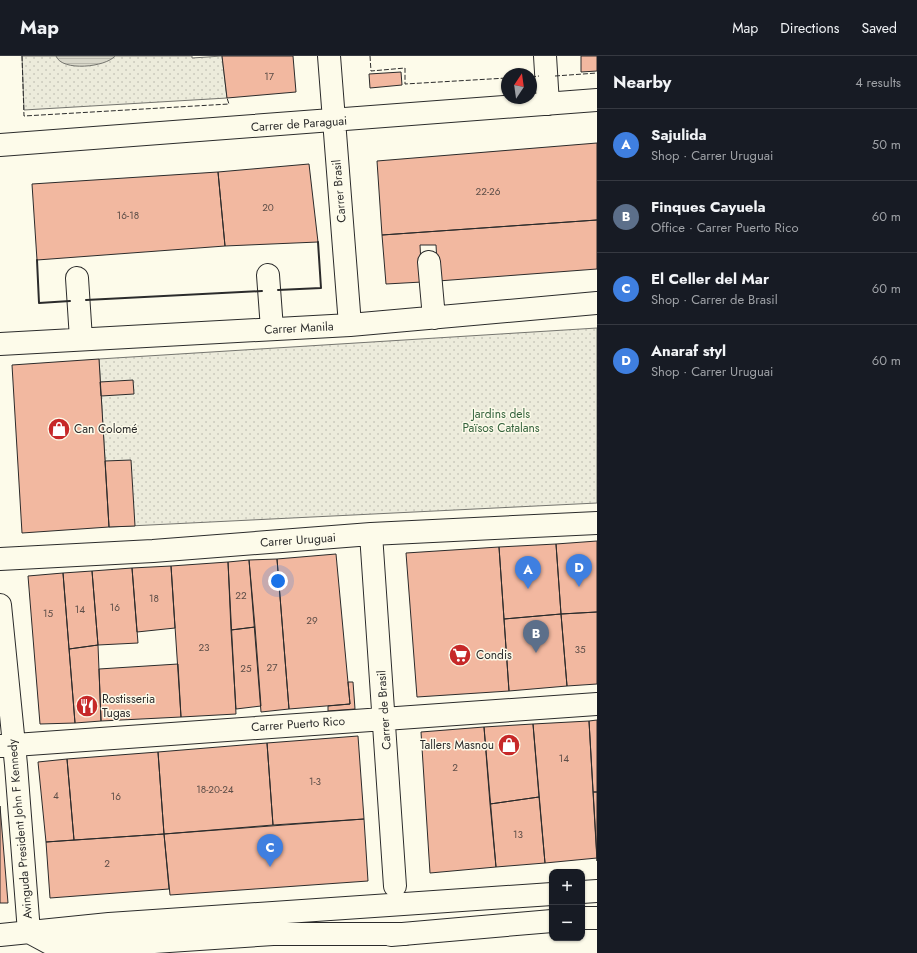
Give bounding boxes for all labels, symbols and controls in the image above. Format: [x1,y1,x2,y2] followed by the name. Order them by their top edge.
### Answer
[20,14,59,41] text: Map
[732,18,758,38] text: Map
[780,18,840,38] text: Directions
[862,18,897,38] text: Saved
[501,68,537,104] north arrow
[264,69,275,84] house number: 17
[613,70,671,94] text: Nearby
[855,73,901,92] text: 4 results
[250,112,348,136] street label: Carrer de Paraguai
[651,124,707,146] text: Sajulida
[621,135,631,154] text: A
[872,135,901,154] text: 50 m
[651,146,773,165] text: Shop · Carrer Uruguai
[327,159,351,223] street label: Carrer Brasil
[476,184,501,199] house number: 22-26
[651,196,766,218] text: Finques Cayuela
[262,200,274,215] house number: 20
[622,207,630,226] text: B
[872,207,901,226] text: 60 m
[117,208,139,223] house number: 16-18
[651,218,799,237] text: Office · Carrer Puerto Rico
[651,268,769,290] text: El Celler del Mar
[621,279,631,298] text: C
[872,279,901,298] text: 60 m
[651,290,778,309] text: Shop · Carrer de Brasil
[264,317,334,339] street label: Carrer Manila
[651,340,726,362] text: Anaraf styl
[621,351,631,370] text: D
[872,351,901,370] text: 60 m
[651,362,773,381] text: Shop · Carrer Uruguai
[462,405,540,437] park label: Jardins dels Països Catalans
[46,416,72,442] shop icon: Can Colomé
[74,420,138,438] place label: Can Colomé
[260,528,336,552] street label: Carrer Uruguai
[566,554,592,587] pin: D
[515,556,541,589] pin: A
[268,571,288,591] your location
[235,588,247,603] house number: 22
[149,591,159,606] house number: 18
[110,600,120,615] house number: 16
[75,602,85,617] house number: 14
[43,606,53,621] house number: 15
[306,613,318,628] house number: 29
[523,620,549,653] pin: B
[198,640,210,655] house number: 23
[447,642,473,668] supermarket icon: Condis
[574,642,586,657] house number: 35
[476,646,512,664] place label: Condis
[267,660,278,675] house number: 27
[240,661,252,676] house number: 25
[372,670,396,750] street label: Carrer de Brasil
[102,690,155,722] place label: Rostisseria Tugas
[74,693,100,719] restaurant icon: Rostisseria Tugas
[250,712,346,736] street label: Carrer Puerto Rico
[496,732,522,758] shop icon: Tallers Masnou
[420,736,494,754] place label: Tallers Masnou
[3,738,37,920] street label: Avinguda President John F Kennedy
[559,751,569,766] house number: 14
[452,760,458,775] house number: 2
[309,774,322,789] house number: 1-3
[196,782,234,797] house number: 18-20-24
[53,788,59,803] house number: 4
[111,789,121,804] house number: 16
[513,827,524,842] house number: 13
[257,834,283,867] pin: C
[104,856,110,871] house number: 2
[549,869,585,941] map controls
[549,869,585,905] button: +
[549,905,585,941] button: −

